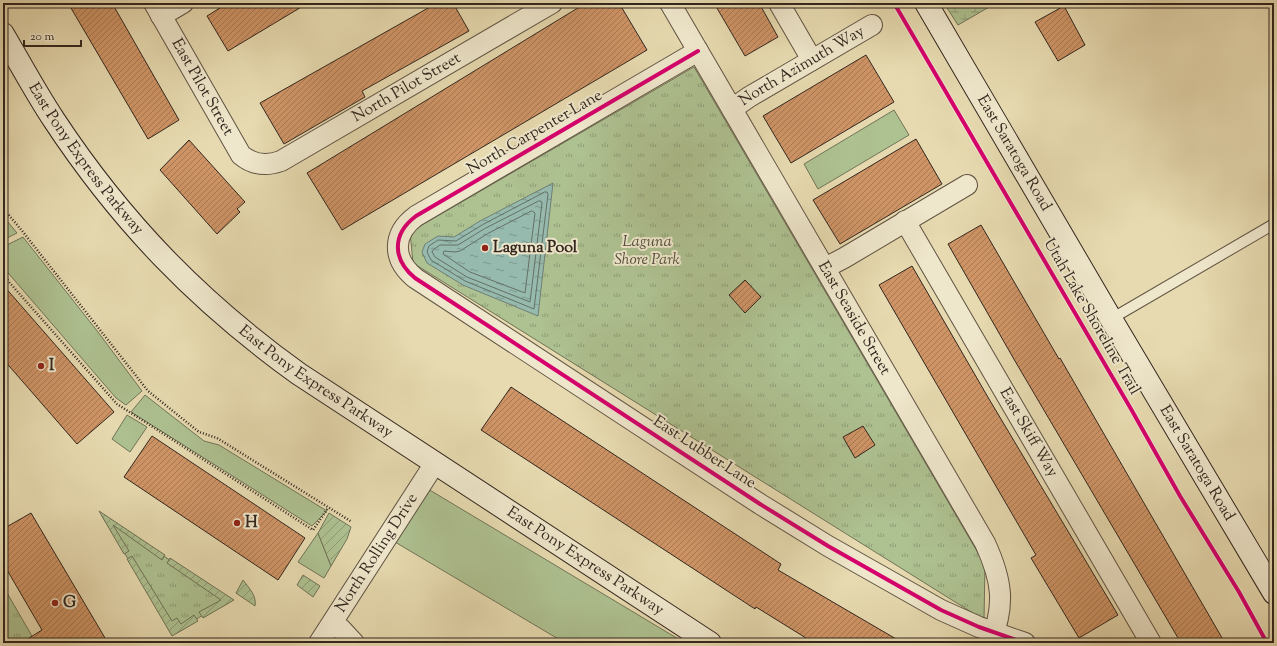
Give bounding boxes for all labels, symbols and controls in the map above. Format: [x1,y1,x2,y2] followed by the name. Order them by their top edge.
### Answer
[734,20,869,112] street label: North Azimuth Way
[24,22,81,48] scale bar
[30,28,55,46] text: 20 m
[165,34,239,141] street label: East Pilot Street
[348,47,466,128] street label: North Pilot Street
[22,79,149,240] street label: East Pony Express Parkway
[463,85,607,181] street label: North Carpenter Lane
[971,91,1057,216] street label: East Saratoga Road
[614,231,680,272] park label: Laguna Shore Park
[1037,234,1146,400] street label: Utah Lake Shoreline Trail
[493,237,578,260] place label: Laguna Pool
[480,243,490,253] marker: Laguna Pool
[812,257,897,380] street label: East Seaside Street
[233,320,397,444] street label: East Pony Express Parkway
[49,355,55,378] place label: I
[36,361,46,371] marker: I
[993,384,1064,482] street label: East Skiff Way
[1153,401,1240,525] street label: East Saratoga Road
[648,411,760,495] street label: East Lubber Lane
[330,489,424,617] street label: North Rolling Drive
[502,501,668,621] street label: East Pony Express Parkway
[245,512,258,535] place label: H
[232,518,242,528] marker: H
[63,592,76,615] place label: G
[50,598,60,608] marker: G

